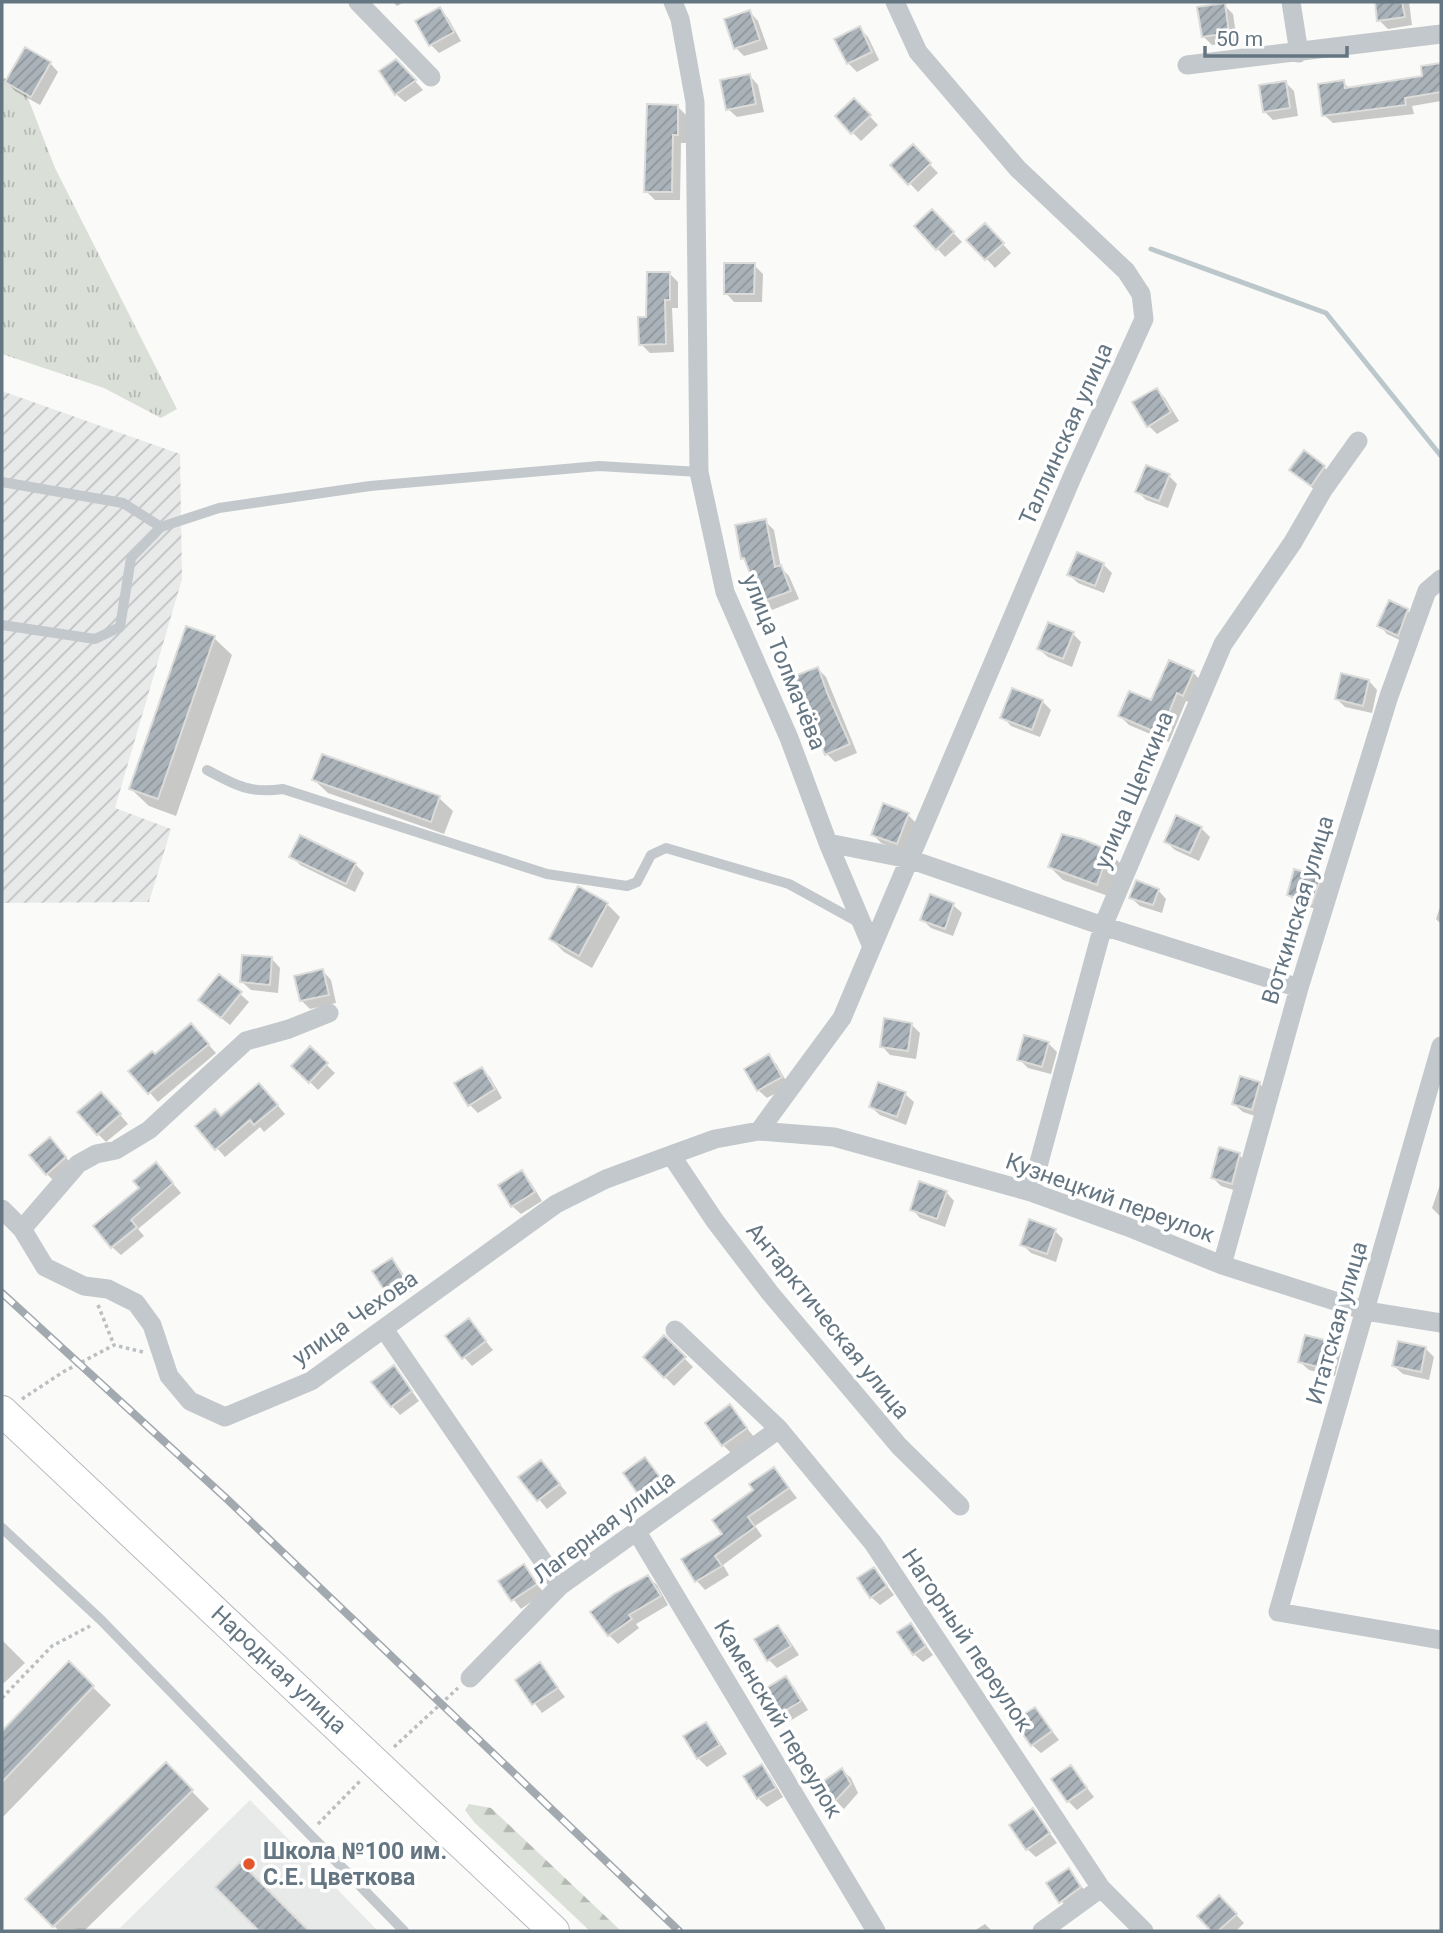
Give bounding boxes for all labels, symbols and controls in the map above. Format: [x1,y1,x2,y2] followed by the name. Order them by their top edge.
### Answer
[1205,14,1347,58] scale bar
[1216,27,1263,51] text: 50 m
[1014,339,1118,529] street label: Таллинская улица
[736,570,832,754] street label: улица Толмачёва
[1089,707,1179,873] street label: улица Щепкина
[1256,812,1340,1008] street label: Воткинская улица
[1002,1148,1219,1249] street label: Кузнецкий переулок
[741,1217,915,1425] street label: Антарктическая улица
[1301,1238,1373,1408] street label: Итатская улица
[287,1265,423,1371] street label: улица Чехова
[528,1465,680,1589] street label: Лагерная улица
[896,1544,1038,1737] street label: Нагорный переулок
[206,1600,352,1740] street label: Народная улица
[708,1615,848,1823] street label: Каменский переулок
[263,1838,447,1891] place label: Школа №100 им. С.Е. Цветкова
[241,1856,257,1872] marker: Школа №100 им. С.Е. Цветкова

